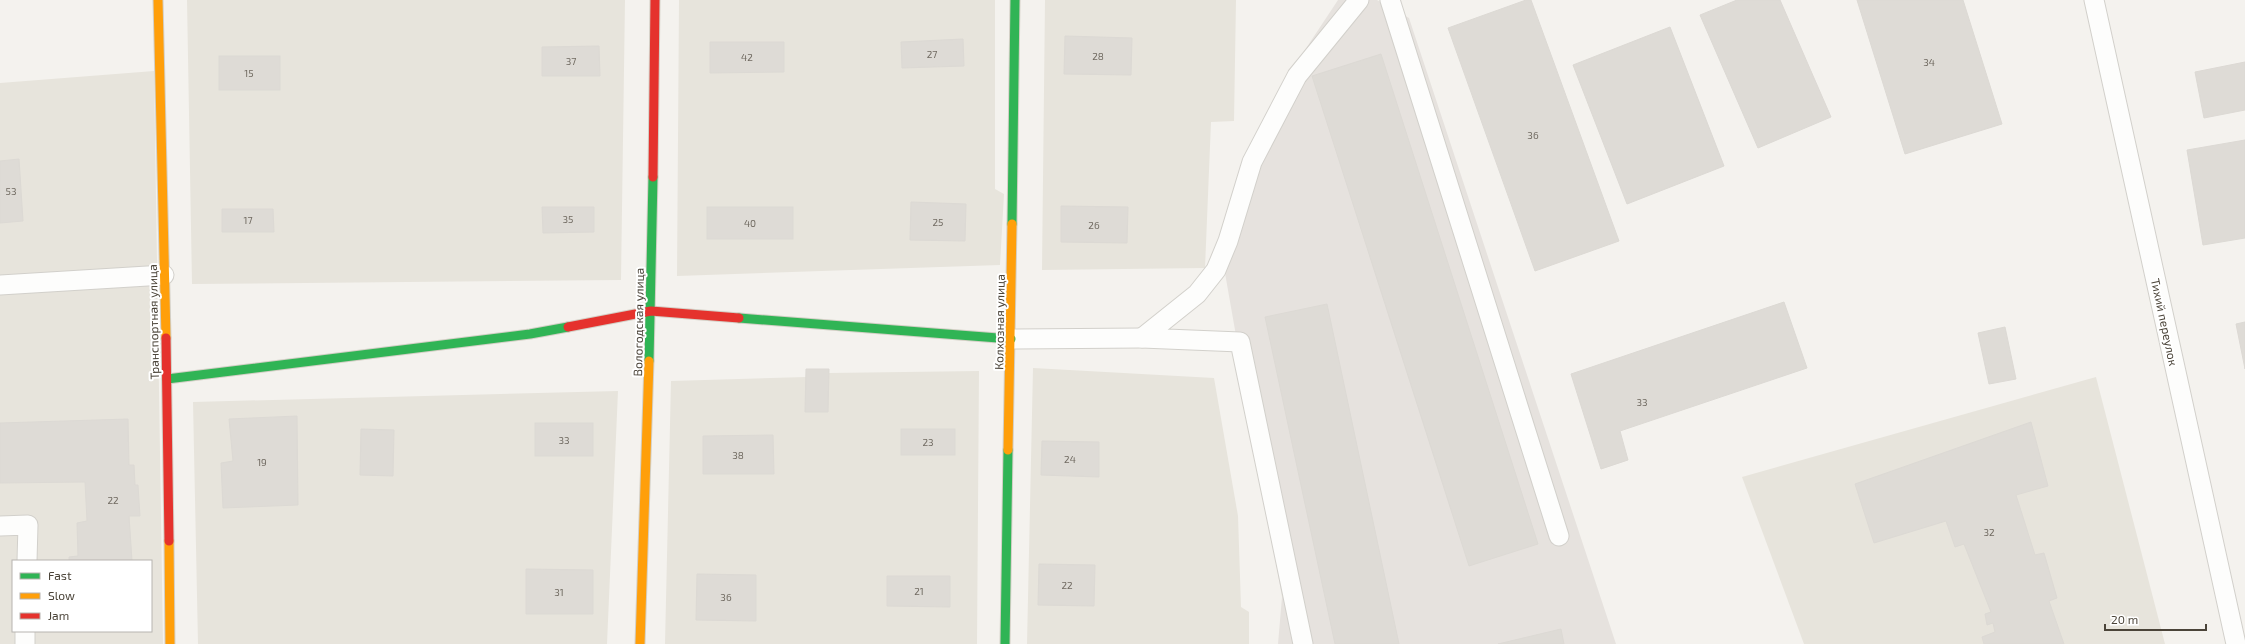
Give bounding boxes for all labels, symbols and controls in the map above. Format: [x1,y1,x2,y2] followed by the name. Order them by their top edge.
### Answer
[927,48,937,60] house number: 27
[1092,50,1104,62] house number: 28
[741,51,753,63] house number: 42
[566,55,576,67] house number: 37
[1923,56,1935,68] house number: 34
[244,67,254,79] house number: 15
[1527,129,1539,141] house number: 36
[6,185,16,197] house number: 53
[563,213,573,225] house number: 35
[243,214,253,226] house number: 17
[933,216,943,228] house number: 25
[744,217,756,229] house number: 40
[1088,219,1100,231] house number: 26
[145,264,162,380] street label: Транспортная улица
[630,268,647,376] street label: Вологодская улица
[991,274,1008,370] street label: Колхозная улица
[2148,277,2181,368] street label: Тихий переулок
[1636,396,1648,408] house number: 33
[558,434,570,446] house number: 33
[922,436,934,448] house number: 23
[732,449,744,461] house number: 38
[1064,453,1076,465] house number: 24
[257,456,267,468] house number: 19
[107,494,119,506] house number: 22
[1983,526,1995,538] house number: 32
[12,560,152,632] legend
[48,568,72,582] text: Fast
[1061,579,1073,591] house number: 22
[914,585,924,597] house number: 21
[554,586,564,598] house number: 31
[48,588,75,602] text: Slow
[720,591,732,603] house number: 36
[2105,606,2206,632] scale bar
[48,608,69,622] text: Jam
[2111,612,2138,626] text: 20 m

